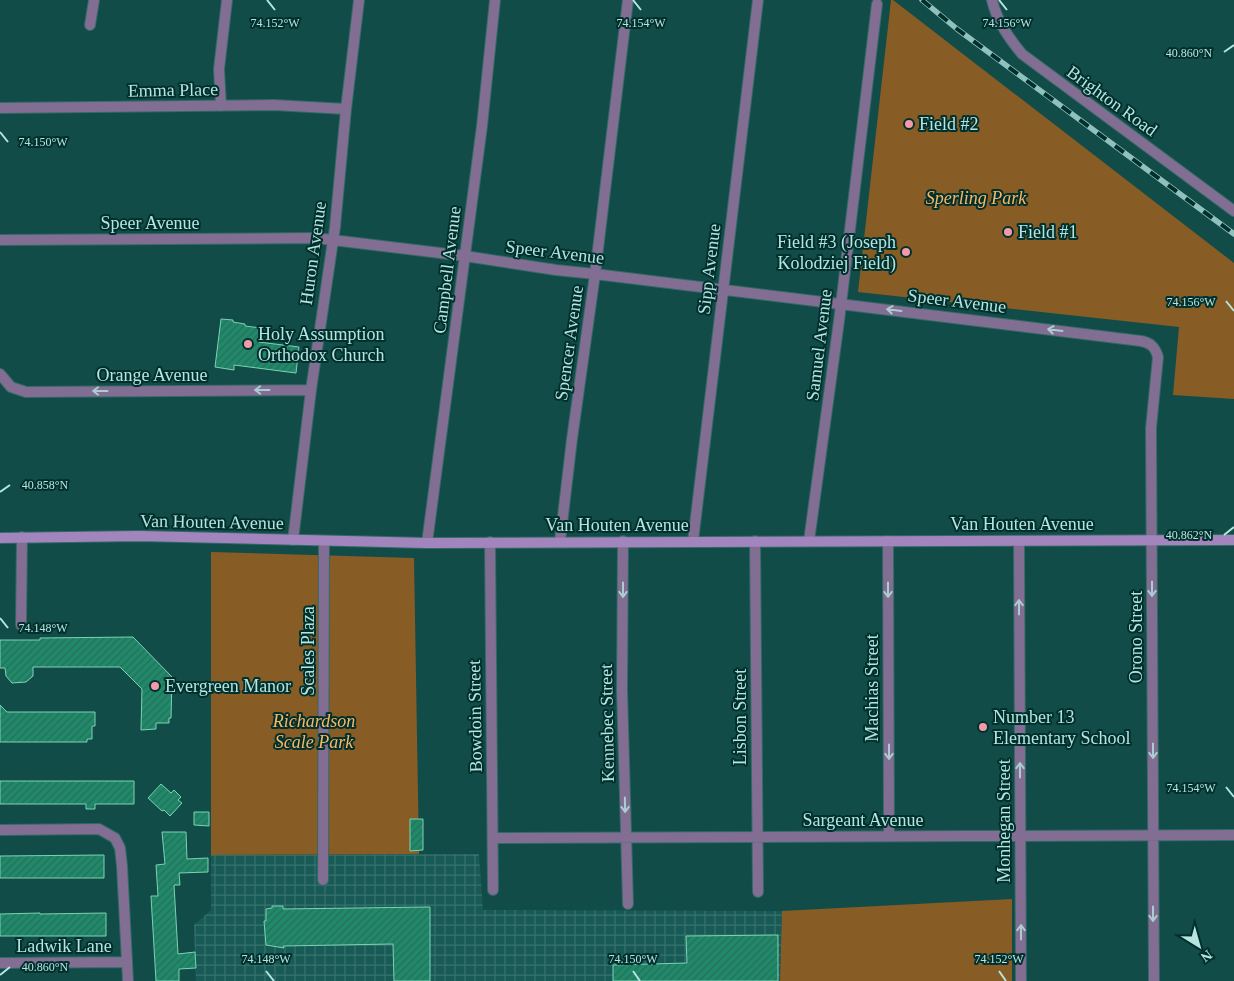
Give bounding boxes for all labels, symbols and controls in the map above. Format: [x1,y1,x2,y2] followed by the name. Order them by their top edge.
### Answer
[250,16,300,30] text: 74.152°W
[616,16,666,30] text: 74.154°W
[982,16,1032,30] text: 74.156°W
[1166,46,1213,60] text: 40.860°N
[1063,62,1161,140] street label: Brighton Road
[128,79,218,101] street label: Emma Place
[919,114,979,134] place label: Field #2
[903,118,915,130] marker: Field #2
[18,135,68,149] text: 74.150°W
[926,188,1027,208] park label: Sperling Park
[296,200,330,306] street label: Huron Avenue
[429,205,465,335] street label: Campbell Avenue
[100,213,200,233] street label: Speer Avenue
[1018,222,1078,242] place label: Field #1
[694,223,724,315] street label: Sipp Avenue
[1002,226,1014,238] marker: Field #1
[777,232,896,274] place label: Field #3 (Joseph Kolodziej Field)
[505,236,605,268] street label: Speer Avenue
[900,246,912,258] marker: Field #3 (Joseph Kolodziej Field)
[551,284,587,402] street label: Spencer Avenue
[907,285,1007,317] street label: Speer Avenue
[802,288,836,402] street label: Samuel Avenue
[1166,295,1216,309] text: 74.156°W
[886,305,902,315] one-way arrow
[258,324,385,365] place label: Holy Assumption Orthodox Church
[1048,325,1064,335] one-way arrow
[242,338,254,350] marker: Holy Assumption Orthodox Church
[96,365,208,385] street label: Orange Avenue
[254,385,270,395] one-way arrow
[92,386,108,396] one-way arrow
[22,478,69,492] text: 40.858°N
[140,511,284,533] street label: Van Houten Avenue
[950,514,1094,534] street label: Van Houten Avenue
[545,515,689,535] street label: Van Houten Avenue
[1166,528,1213,542] text: 40.862°N
[1147,580,1157,597] one-way arrow
[883,581,893,597] one-way arrow
[618,582,628,598] one-way arrow
[1126,591,1146,683] street label: Orono Street
[1014,600,1024,616] one-way arrow
[298,606,318,696] street label: Scales Plaza
[18,621,68,635] text: 74.148°W
[862,634,882,742] street label: Machias Street
[464,660,486,772] street label: Bowdoin Street
[596,664,618,782] street label: Kennebec Street
[730,669,750,765] street label: Lisbon Street
[165,676,291,696] place label: Evergreen Manor
[149,680,161,692] marker: Evergreen Manor
[993,707,1130,748] place label: Number 13 Elementary School
[272,711,355,752] park label: Richardson Scale Park
[977,721,989,733] marker: Number 13 Elementary School
[1148,743,1158,759] one-way arrow
[884,744,894,760] one-way arrow
[994,759,1014,883] street label: Monhegan Street
[1015,762,1025,778] one-way arrow
[1166,781,1216,795] text: 74.154°W
[620,796,630,813] one-way arrow
[803,810,923,830] street label: Sargeant Avenue
[1148,906,1158,922] one-way arrow
[1174,921,1224,971] north arrow
[1016,925,1026,941] one-way arrow
[16,936,112,956] street label: Ladwik Lane
[1198,947,1215,965] text: N
[241,952,291,966] text: 74.148°W
[608,952,658,966] text: 74.150°W
[974,952,1024,966] text: 74.152°W
[22,960,69,974] text: 40.860°N

